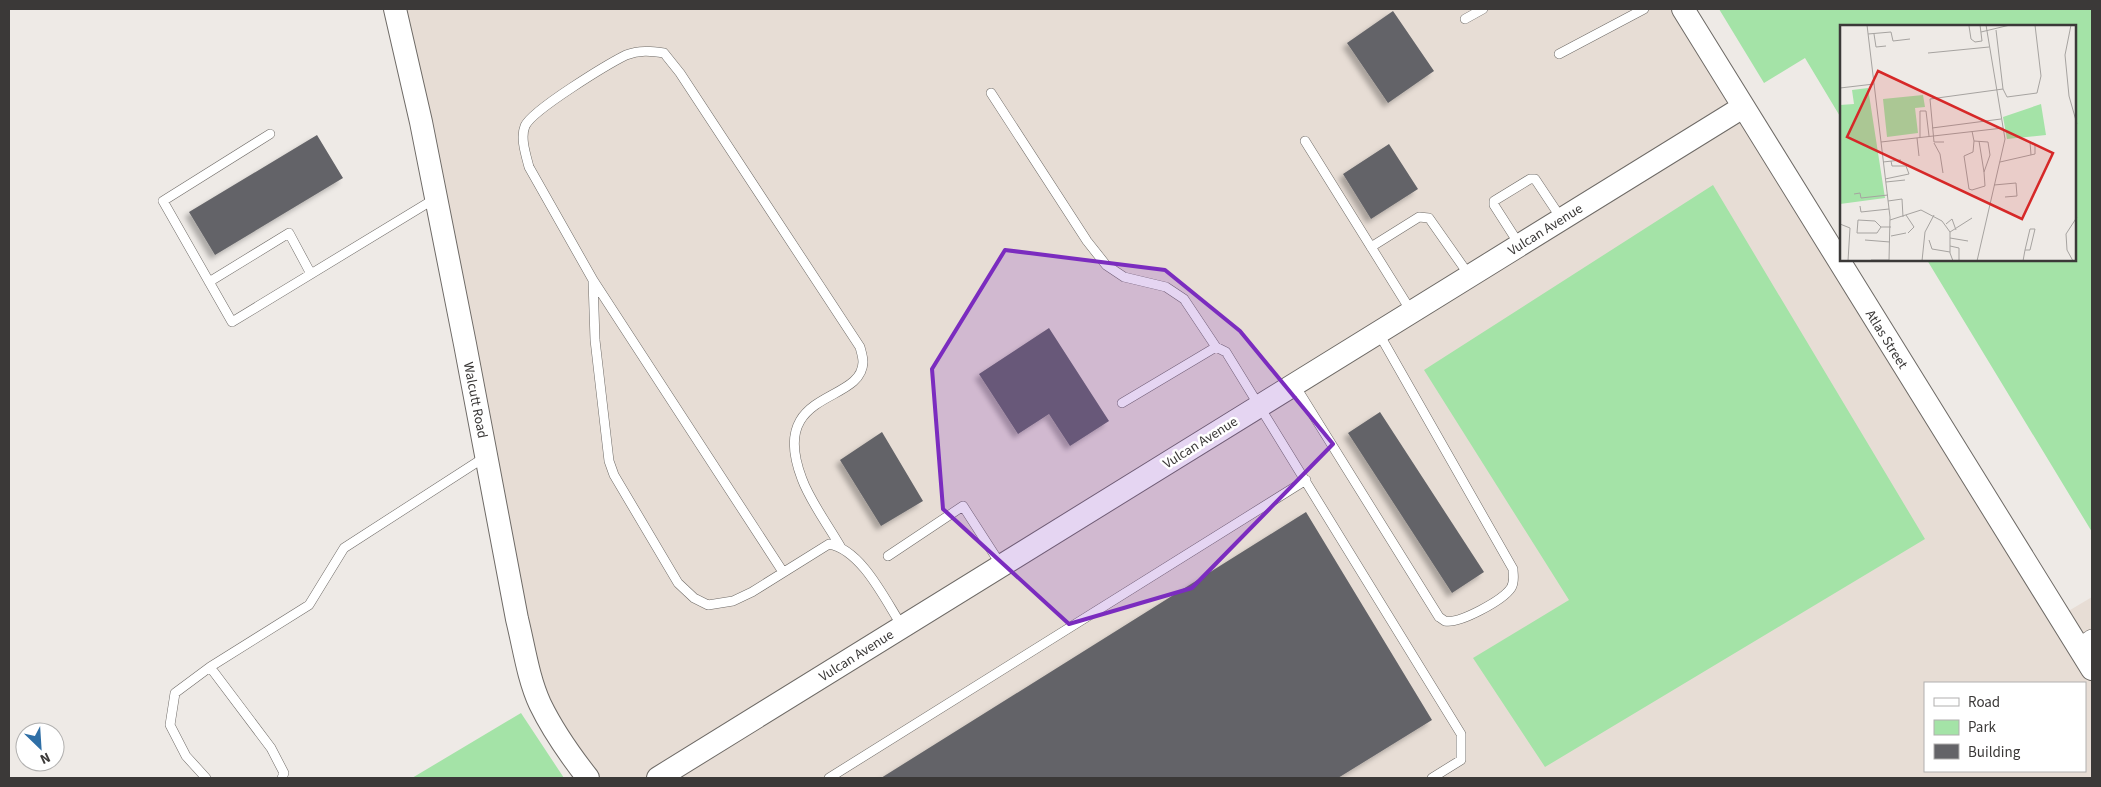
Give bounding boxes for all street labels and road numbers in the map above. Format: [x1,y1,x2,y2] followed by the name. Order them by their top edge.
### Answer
[1504,199,1587,261] street label: Vulcan Avenue
[1860,306,1912,373] street label: Atlas Street
[458,360,492,440] street label: Walcutt Road
[1159,412,1242,474] street label: Vulcan Avenue
[815,625,898,687] street label: Vulcan Avenue

